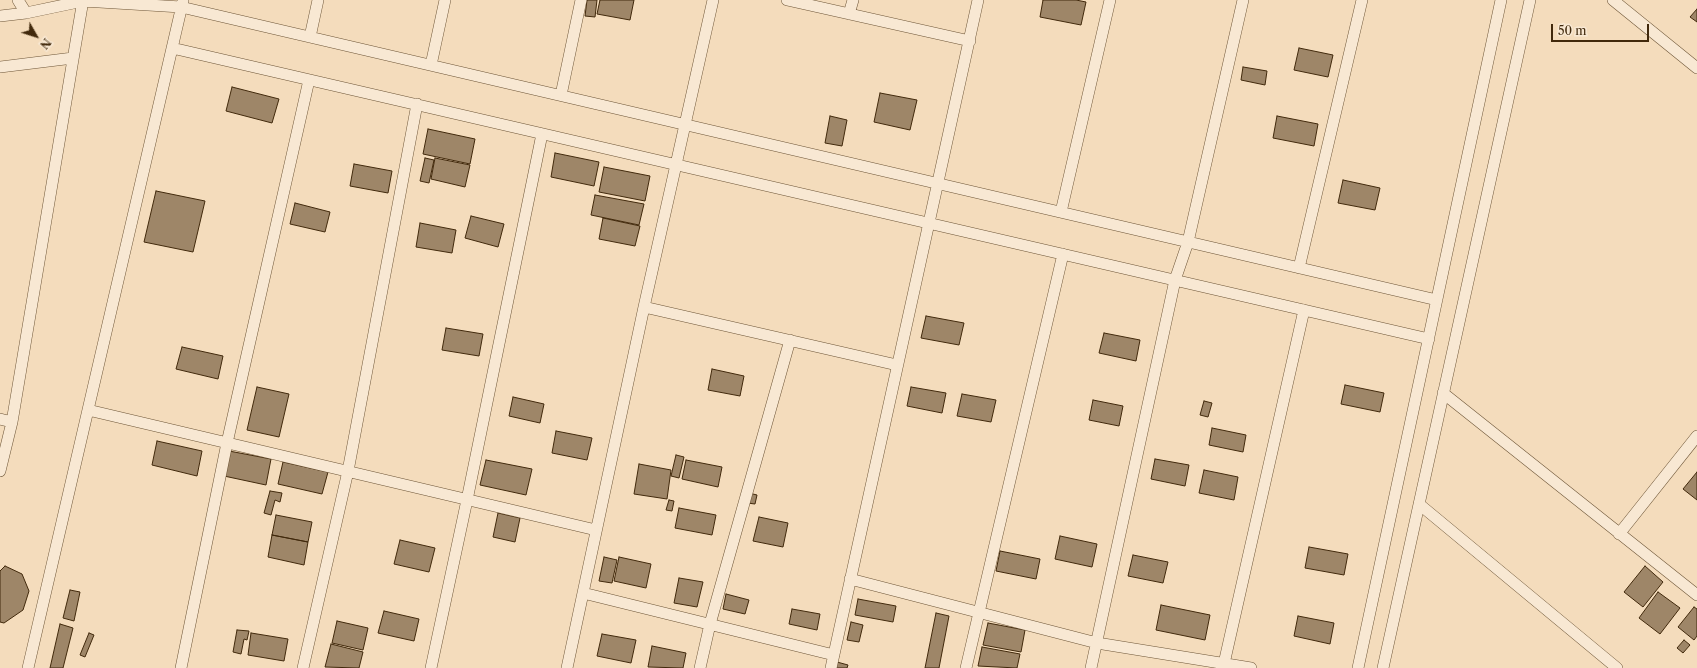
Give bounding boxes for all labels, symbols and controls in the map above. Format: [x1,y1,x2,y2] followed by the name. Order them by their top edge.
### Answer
[16,16,56,56] north arrow
[1553,16,1651,42] scale bar
[1558,23,1587,38] text: 50 m
[37,35,54,52] text: N

